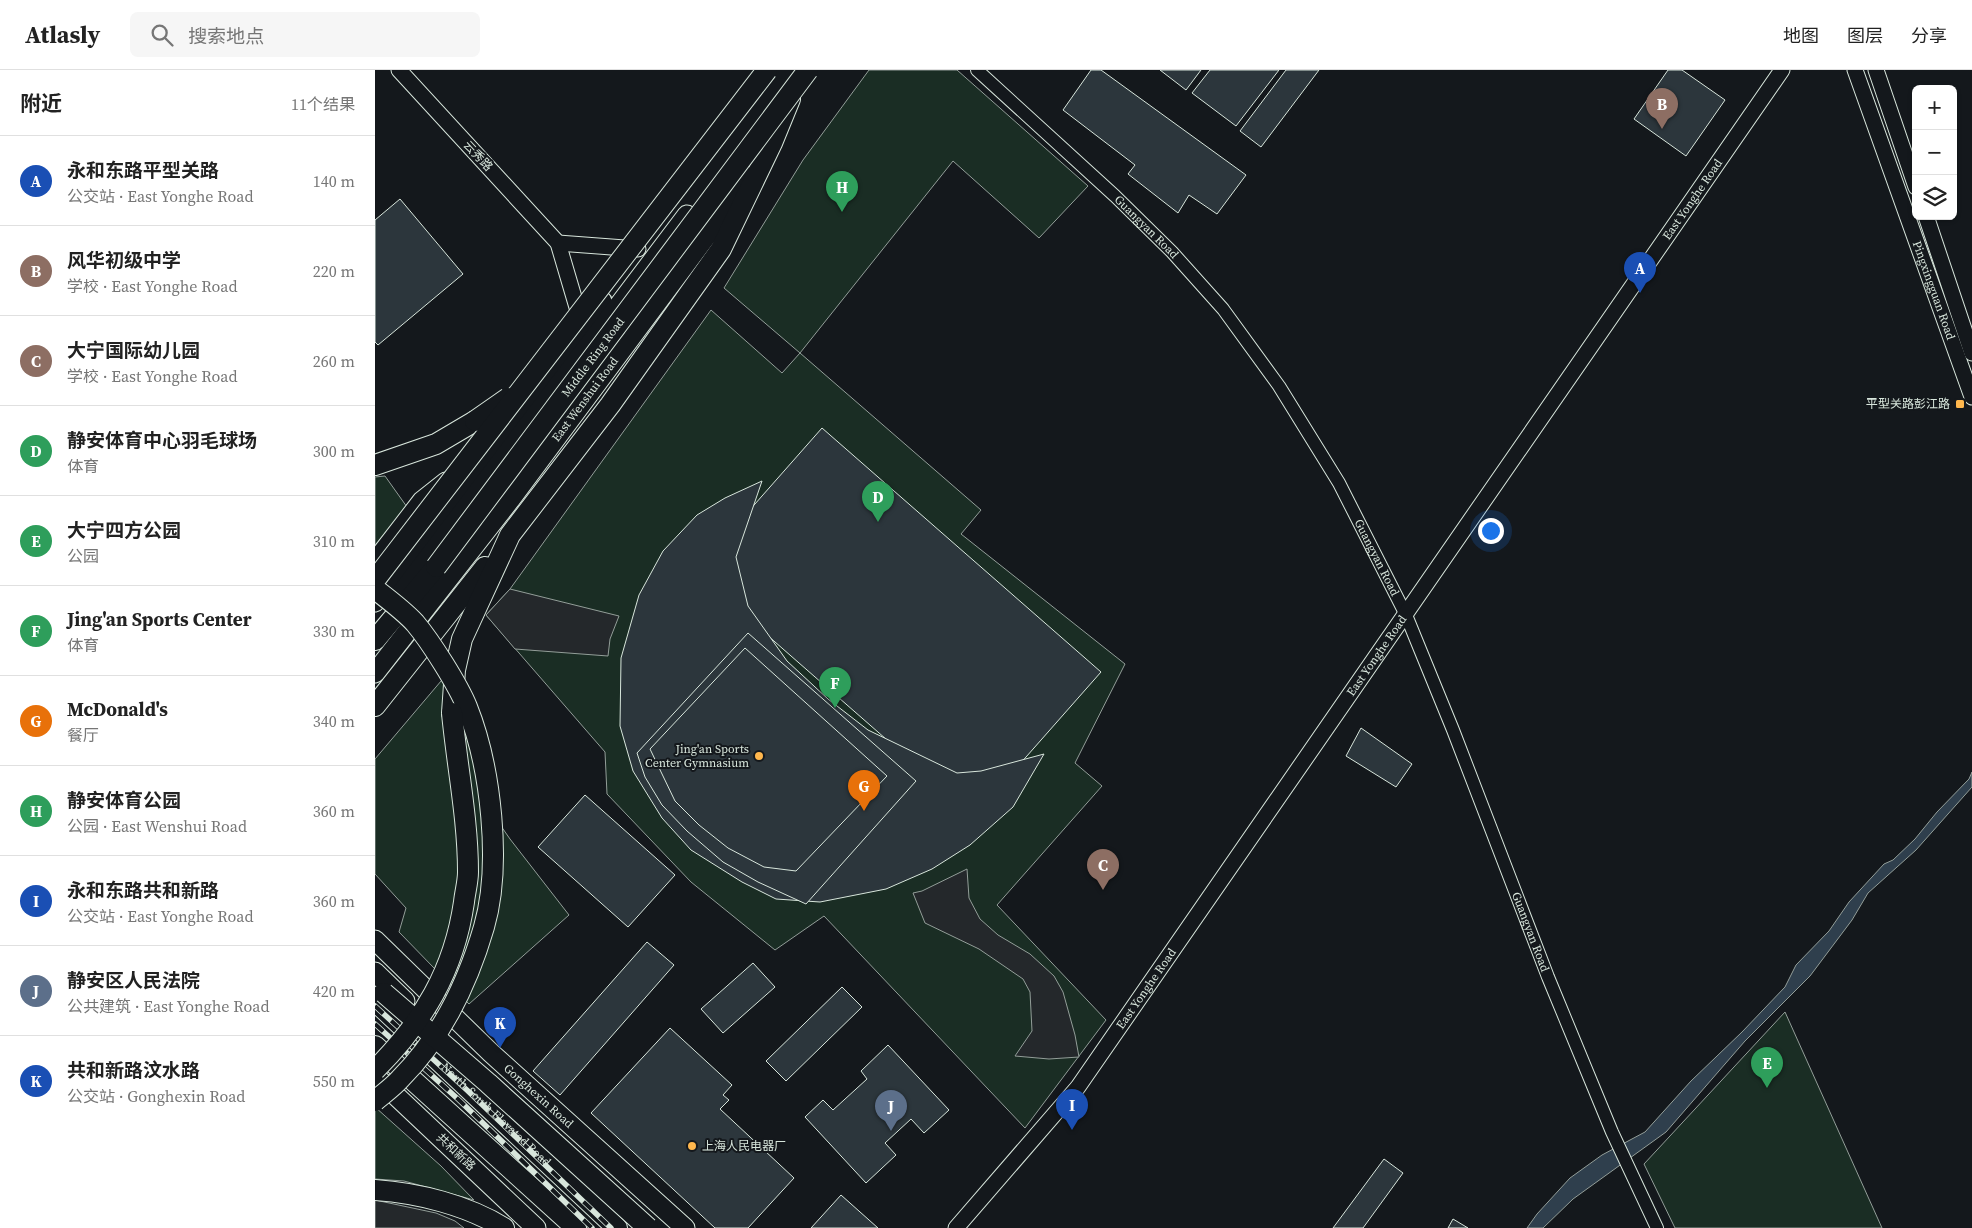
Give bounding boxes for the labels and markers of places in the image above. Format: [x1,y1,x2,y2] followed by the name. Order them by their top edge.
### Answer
[1646,88,1678,129] pin: B
[826,171,858,212] pin: H
[1624,252,1656,293] pin: A
[1866,396,1950,412] place label: 平型关路彭江路
[1954,398,1966,410] marker: 平型关路彭江路
[862,481,894,522] pin: D
[819,667,851,708] pin: F
[645,741,749,771] place label: Jing'an Sports Center Gymnasium
[753,750,765,762] marker: Jing'an Sports Center Gymnasium
[848,770,880,811] pin: G
[1087,849,1119,890] pin: C
[484,1007,516,1048] pin: K
[1751,1047,1783,1088] pin: E
[1056,1089,1088,1130] pin: I
[875,1090,907,1131] pin: J
[702,1138,786,1154] place label: 上海人民电器厂
[686,1140,698,1152] marker: 上海人民电器厂

